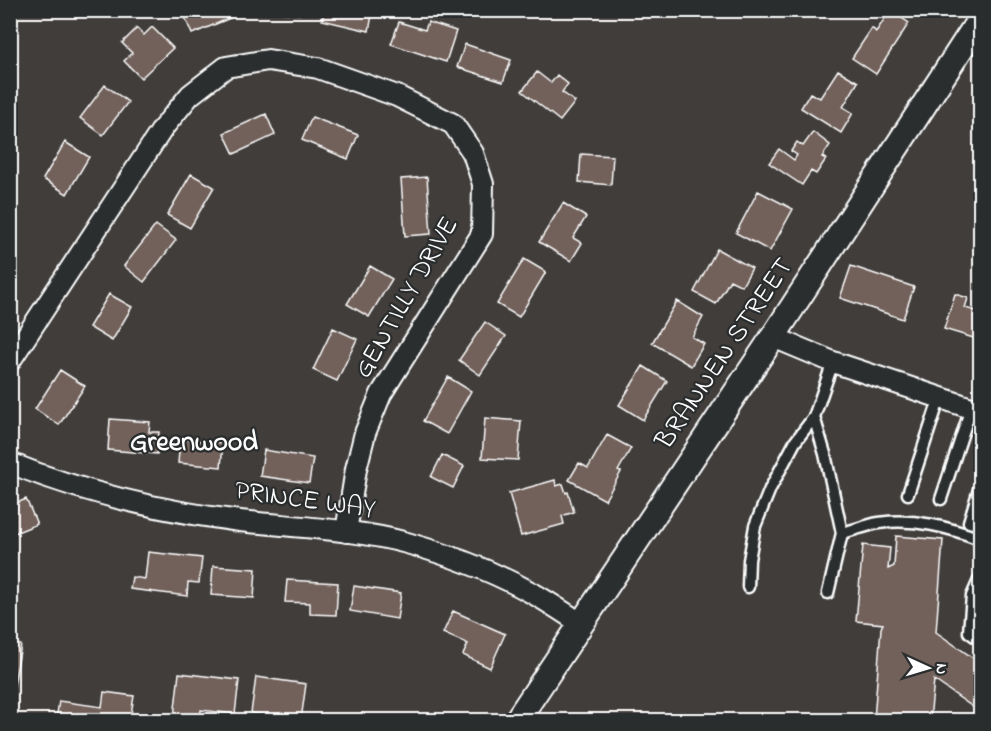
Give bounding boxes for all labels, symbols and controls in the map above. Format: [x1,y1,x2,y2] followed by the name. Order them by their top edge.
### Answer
[345,210,469,386] street label: GENTILLY DRIVE
[646,250,804,458] street label: BRANNEN STREET
[130,423,258,464] district label: Greenwood
[232,472,378,530] street label: PRINCE WAY
[898,638,958,698] north arrow
[929,663,953,675] text: N

